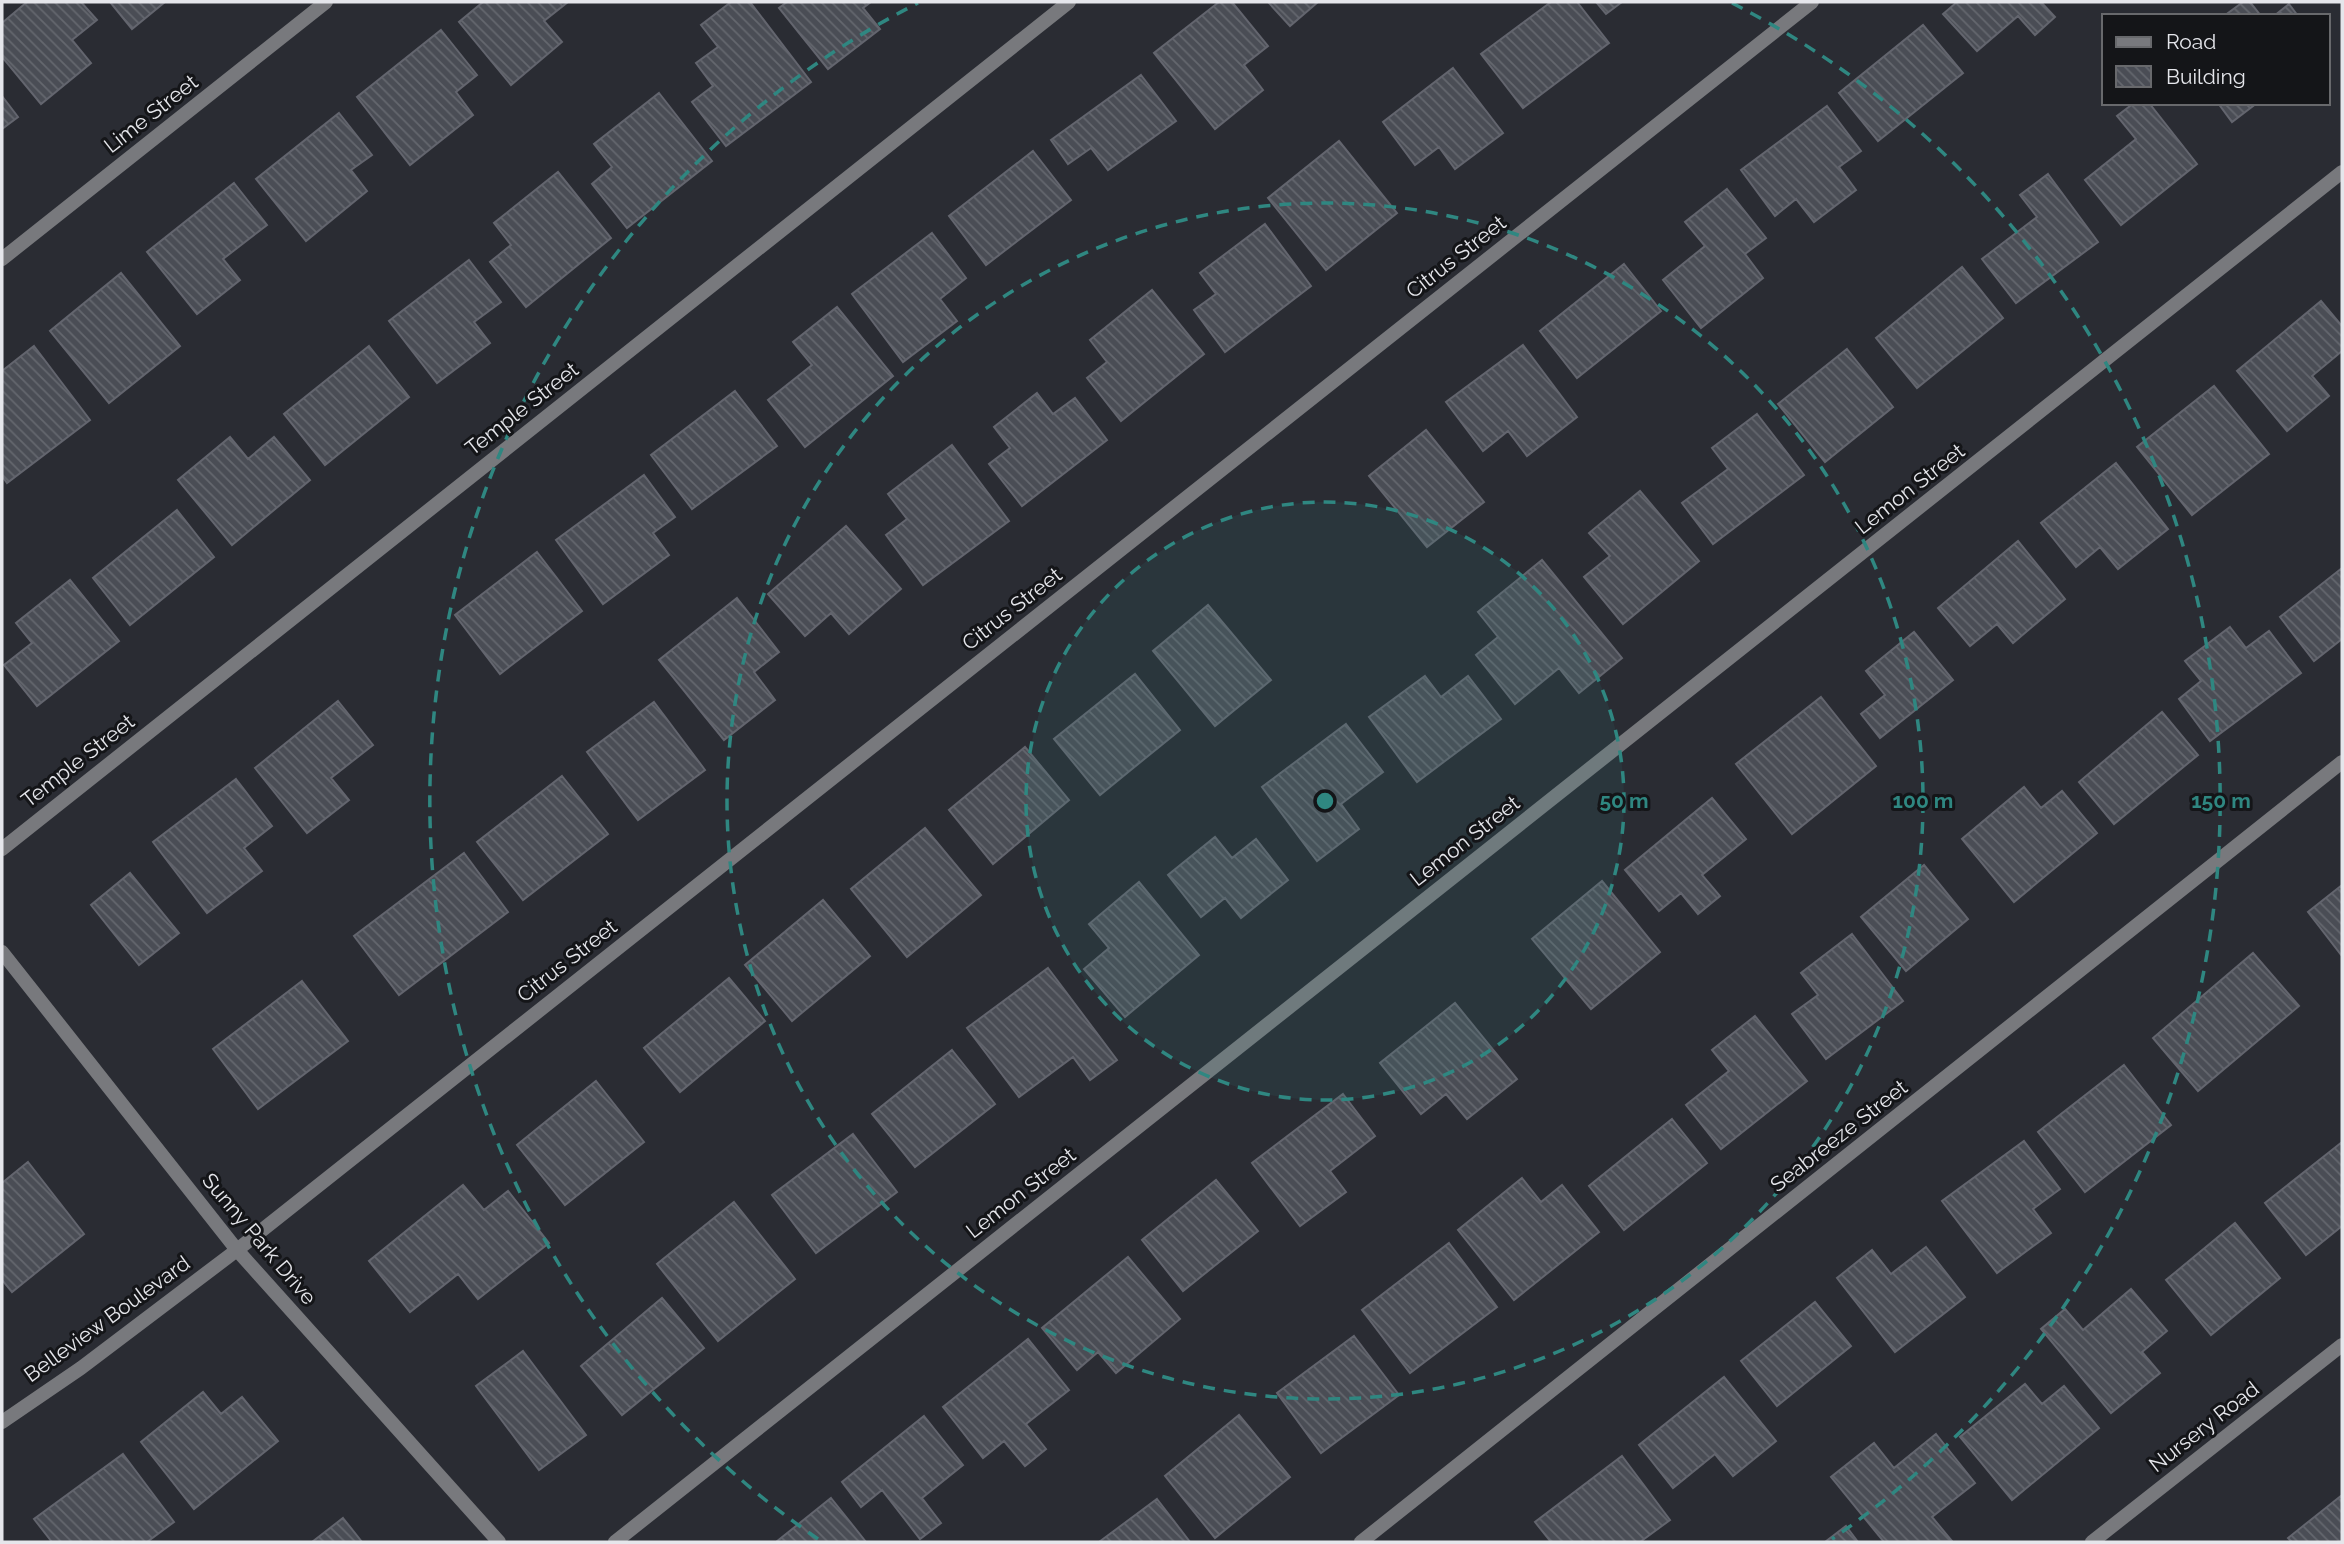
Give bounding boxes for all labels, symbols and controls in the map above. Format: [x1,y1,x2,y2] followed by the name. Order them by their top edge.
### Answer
[2102,14,2330,105] legend
[2166,29,2216,54] text: Road
[2166,64,2246,89] text: Building
[99,69,203,158] street label: Lime Street
[1401,210,1511,303] street label: Citrus Street
[460,357,583,461] street label: Temple Street
[1850,438,1969,539] street label: Lemon Street
[957,562,1067,655] street label: Citrus Street
[16,709,139,813] street label: Temple Street
[1599,788,1649,813] text: 50 m
[1893,788,1953,813] text: 100 m
[2191,788,2251,813] text: 150 m
[1313,789,1337,813] centre of rings
[1405,790,1524,891] street label: Lemon Street
[512,914,622,1007] street label: Citrus Street
[1765,1074,1912,1197] street label: Seabreeze Street
[961,1142,1080,1243] street label: Lemon Street
[197,1168,322,1310] street label: Sunny Park Drive
[19,1250,194,1387] street label: Belleview Boulevard
[2144,1376,2264,1477] street label: Nursery Road

